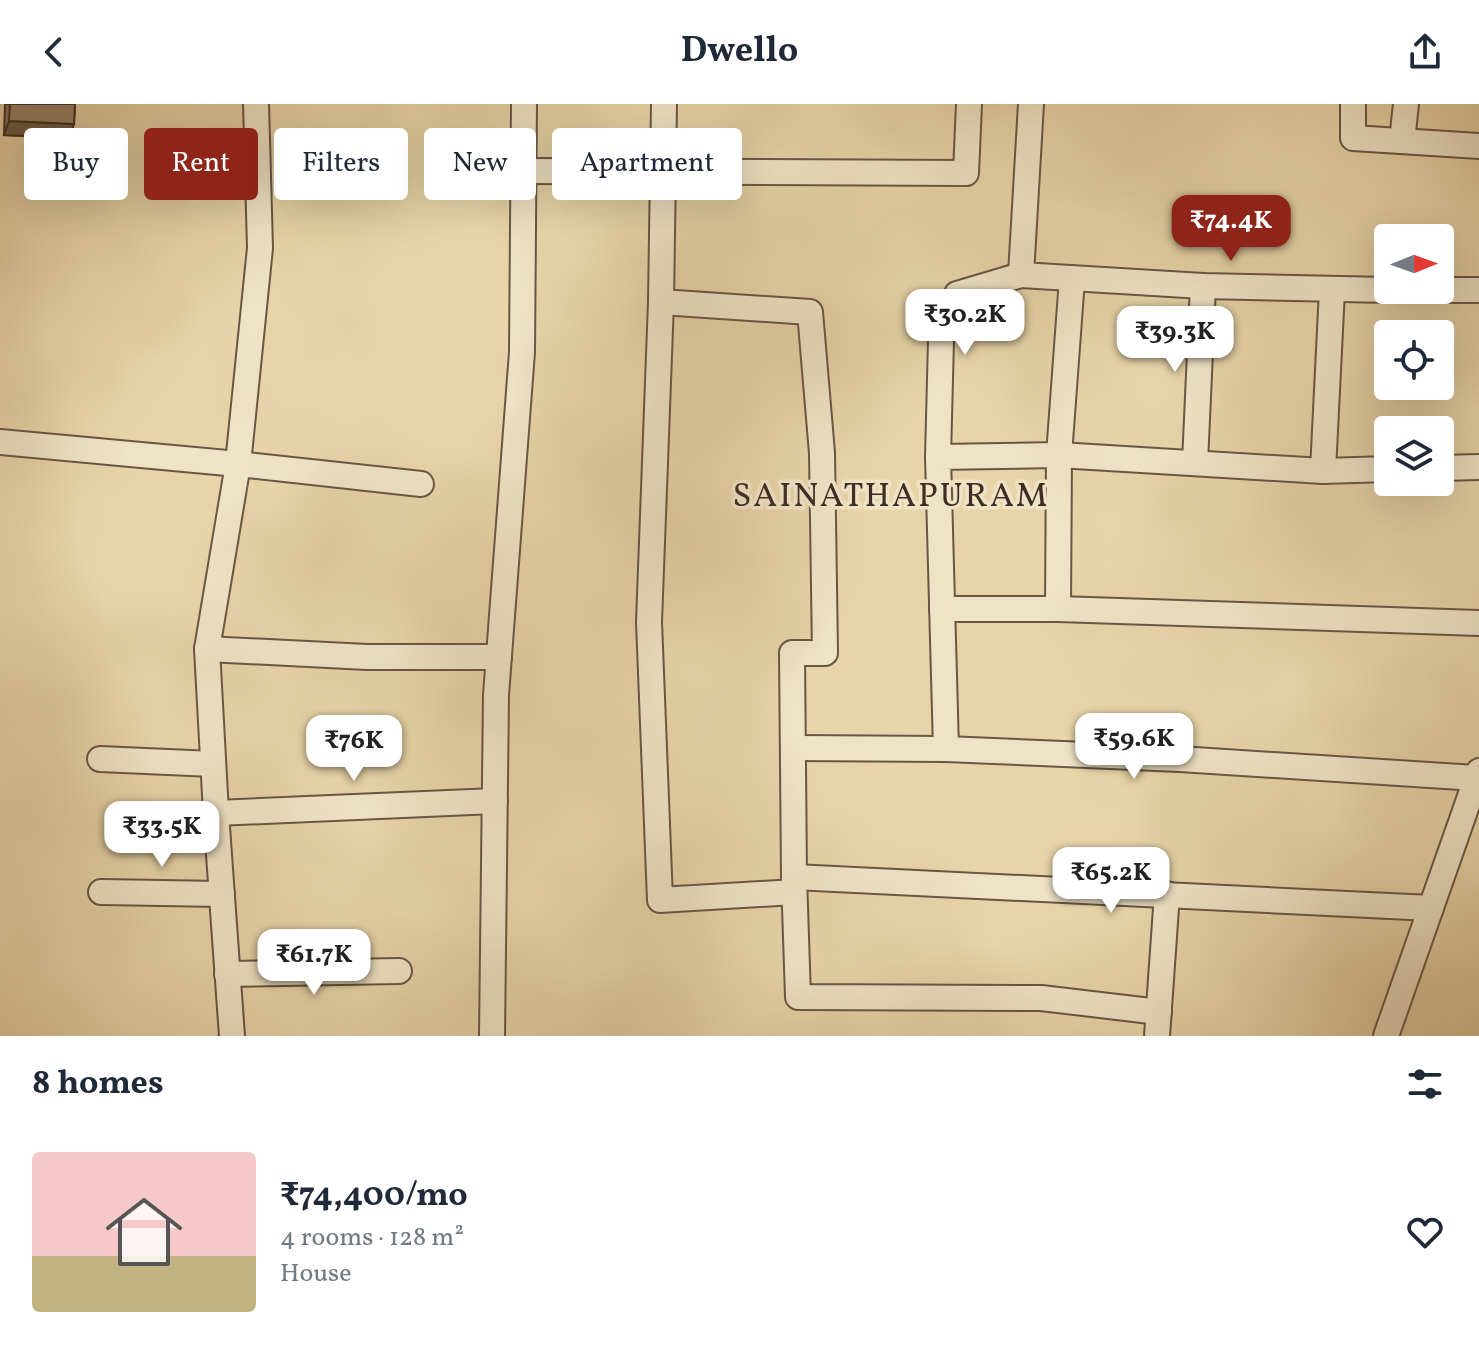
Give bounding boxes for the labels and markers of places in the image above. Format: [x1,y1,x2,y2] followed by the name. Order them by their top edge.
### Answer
[1166,195,1296,263] pin: ₹74.4K
[900,289,1030,357] pin: ₹30.2K
[1110,306,1240,374] pin: ₹39.3K
[1069,713,1199,781] pin: ₹59.6K
[307,715,401,783] pin: ₹76K
[97,801,227,869] pin: ₹33.5K
[1046,847,1176,915] pin: ₹65.2K
[249,929,379,997] pin: ₹61.7K

